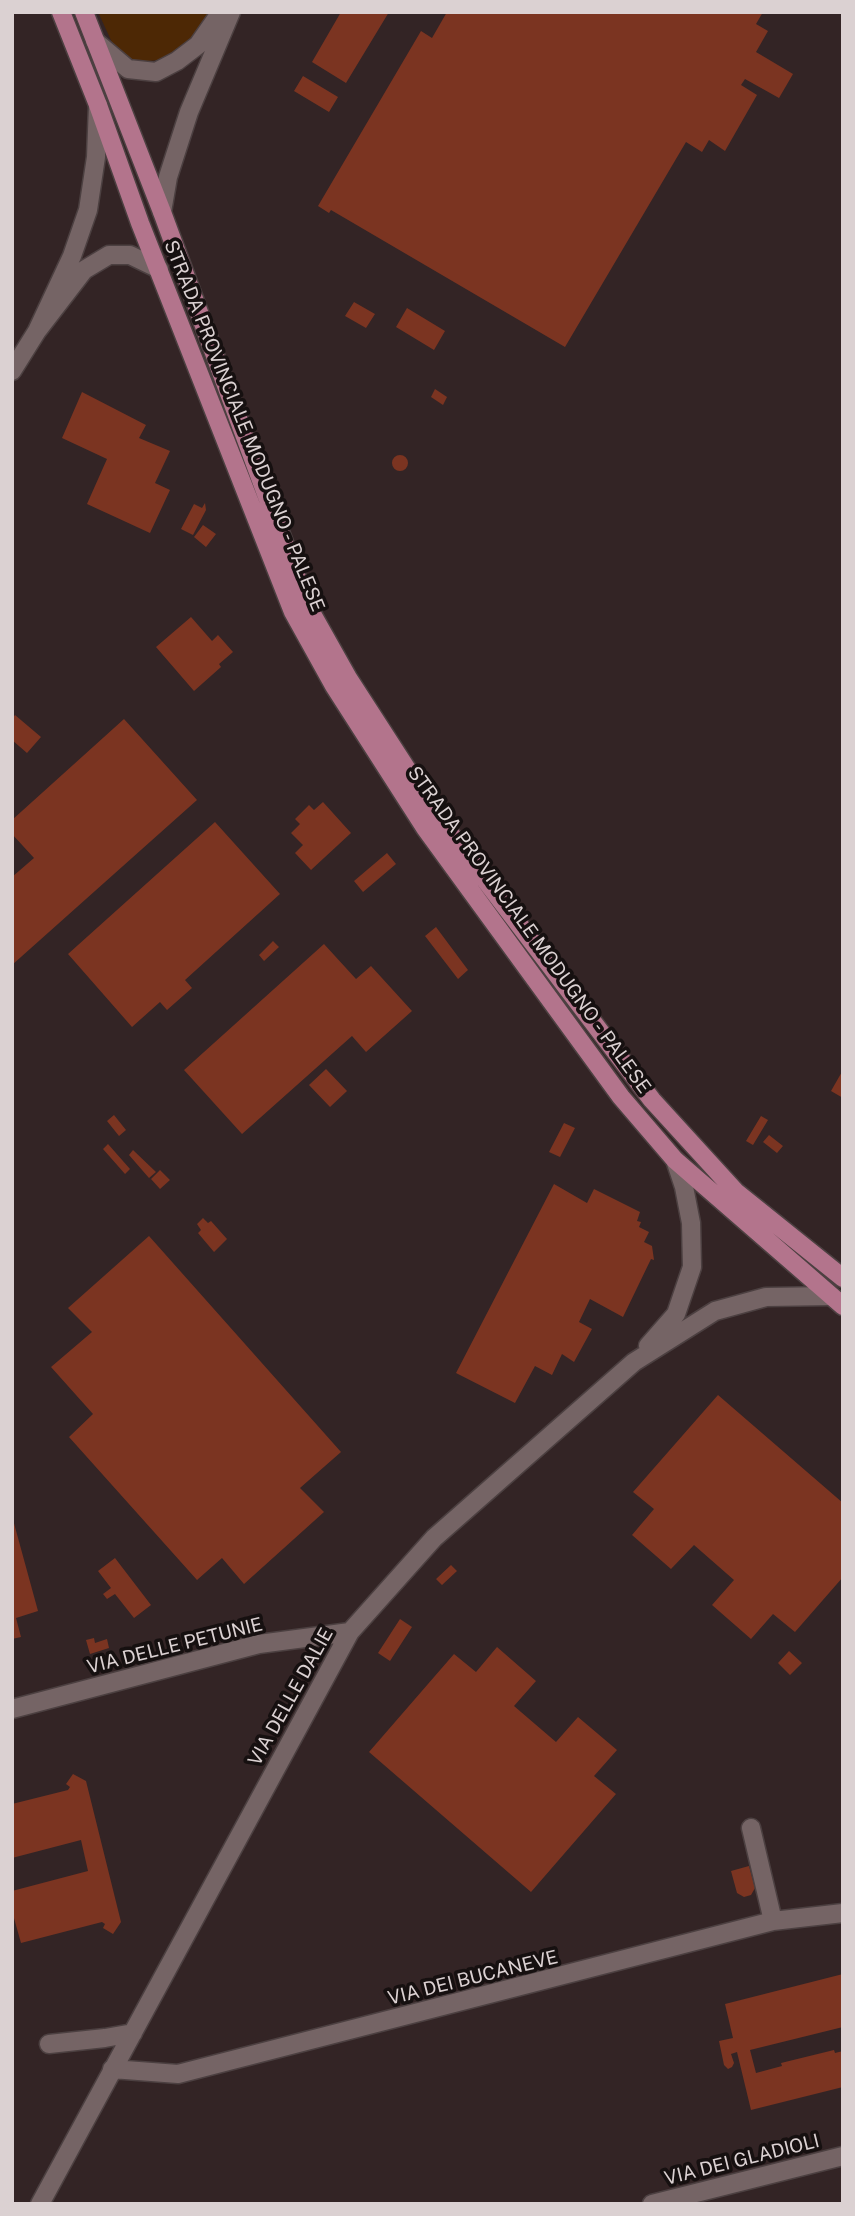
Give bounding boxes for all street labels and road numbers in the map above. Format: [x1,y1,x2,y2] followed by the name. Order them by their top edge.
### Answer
[159,237,329,615] street label: STRADA PROVINCIALE MODUGNO - PALESE
[403,762,655,1098] street label: STRADA PROVINCIALE MODUGNO - PALESE
[85,1613,265,1679] street label: VIA DELLE PETUNIE
[244,1624,338,1770] street label: VIA DELLE DALIE
[386,1946,560,2010] street label: VIA DEI BUCANEVE
[662,2130,822,2190] street label: VIA DEI GLADIOLI

